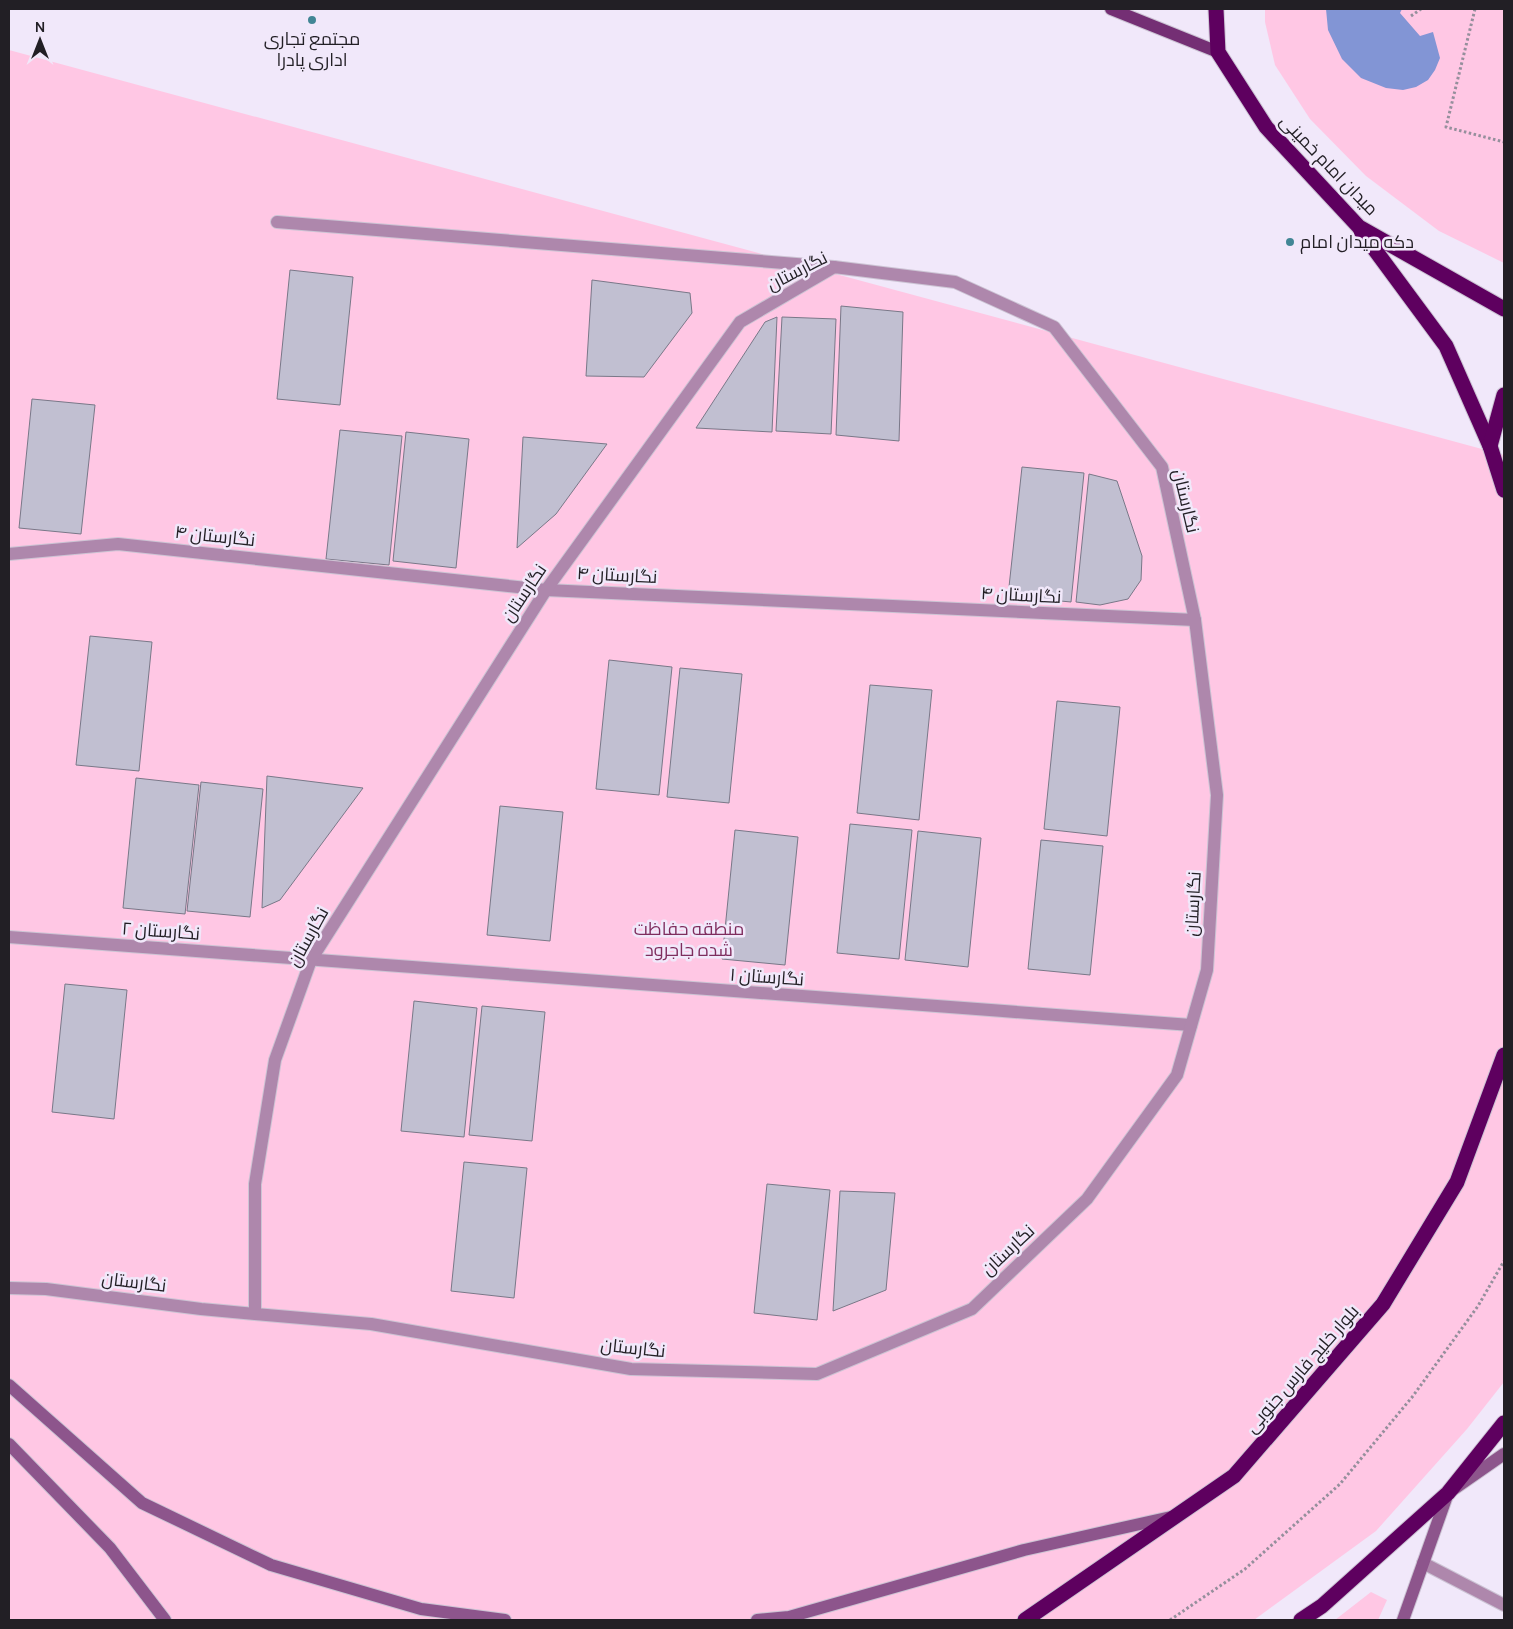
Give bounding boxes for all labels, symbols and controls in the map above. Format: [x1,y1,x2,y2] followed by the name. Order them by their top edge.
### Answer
[306,14,318,26] marker: مجتمع تجاری اداری پادرا
[15,15,65,65] north arrow
[35,17,45,36] text: N
[264,26,360,72] place label: مجتمع تجاری اداری پادرا
[1274,108,1384,221] street label: میدان امام خمینی
[1300,229,1414,254] place label: دکه میدان امام
[1284,236,1296,248] marker: دکه میدان امام
[762,245,831,296] street label: نگارستان
[1168,466,1206,535] street label: نگارستان
[174,519,256,551] street label: نگارستان ۴
[495,559,551,626] street label: نگارستان
[576,560,658,588] street label: نگارستان ۴
[980,580,1062,608] street label: نگارستان ۴
[1178,871,1206,937] street label: نگارستان
[281,902,333,971] street label: نگارستان
[121,915,201,945] street label: نگارستان ۲
[634,916,744,961] park label: منطقه حفاظت شده جاجرود
[729,961,805,991] street label: نگارستان ۱
[975,1218,1039,1280] street label: نگارستان
[100,1265,168,1297] street label: نگارستان
[1239,1299,1364,1438] street label: بلوار خلیج فارس جنوبی
[599,1332,667,1362] street label: نگارستان

